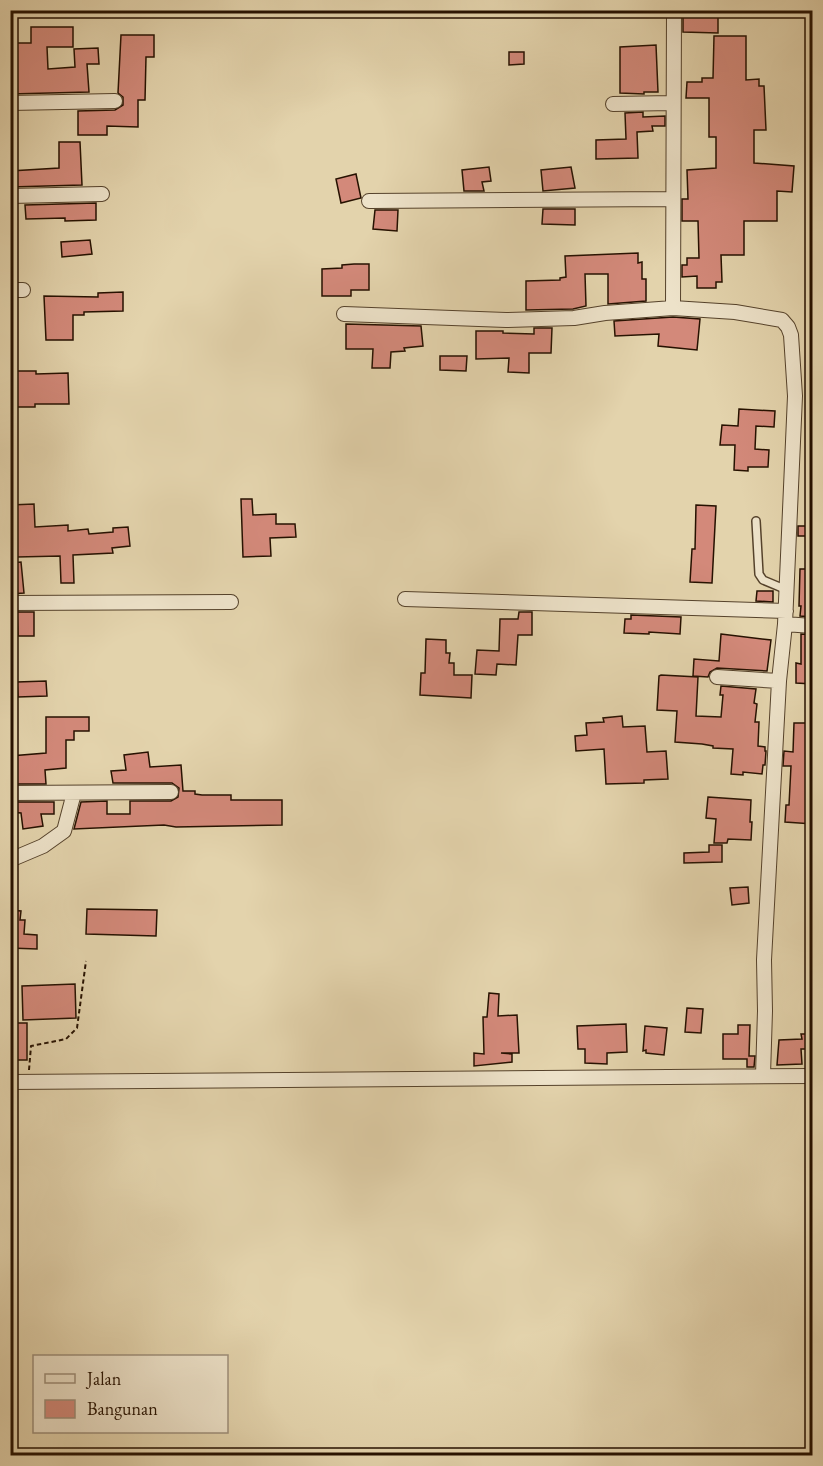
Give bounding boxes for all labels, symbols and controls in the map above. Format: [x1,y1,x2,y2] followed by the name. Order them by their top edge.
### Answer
[33,1355,228,1433] legend
[85,1367,122,1390] text: Jalan
[87,1397,158,1420] text: Bangunan

